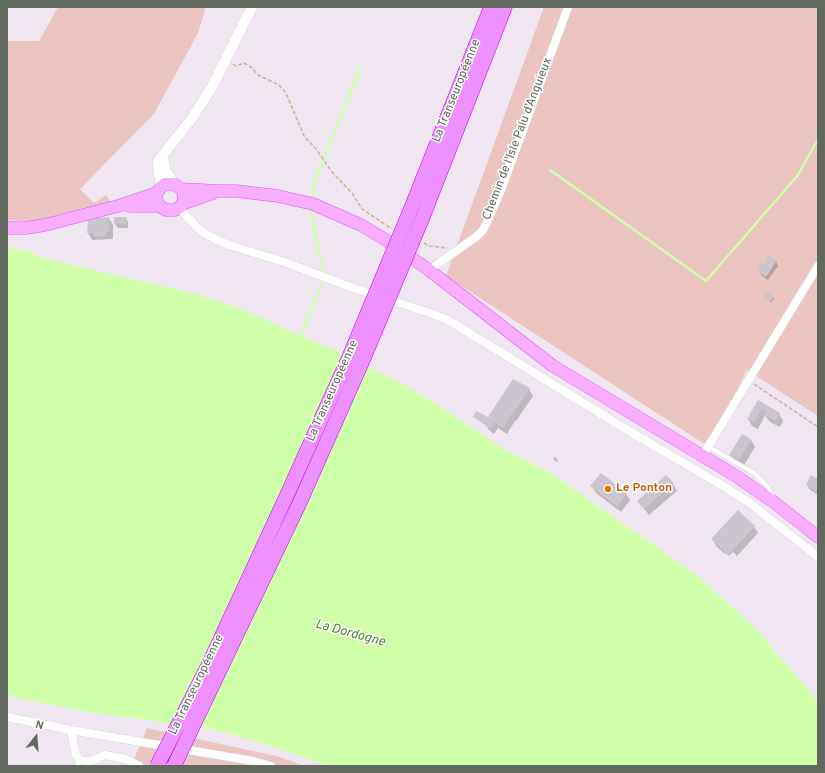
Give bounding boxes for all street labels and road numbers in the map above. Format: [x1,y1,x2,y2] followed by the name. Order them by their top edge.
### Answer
[430,38,484,144] street label: La Transeuropéenne
[480,56,556,222] street label: Chemin de l'Isle Palu d’Anguieux
[304,338,362,444] street label: La Transeuropéenne
[167,633,227,737] street label: La Transeuropéenne

